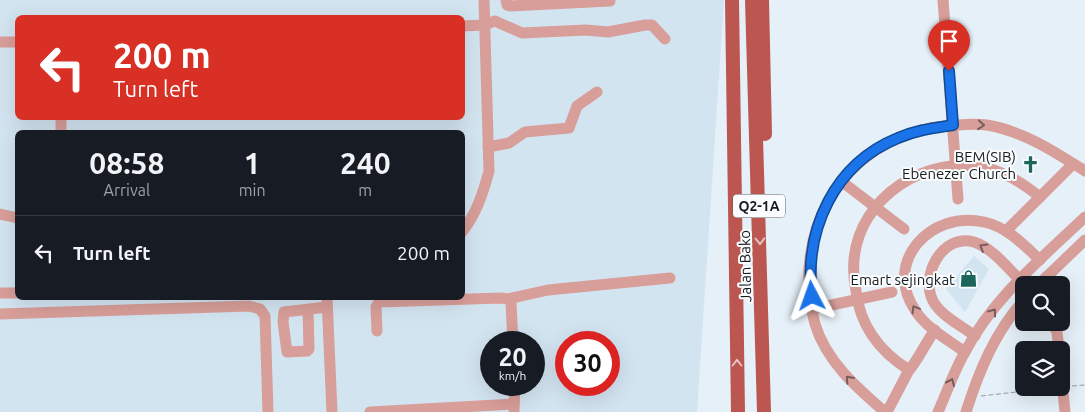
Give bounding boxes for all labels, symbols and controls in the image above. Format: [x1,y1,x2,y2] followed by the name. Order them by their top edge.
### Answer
[928,20,970,71] pin
[935,27,963,55] icon: arrive
[30,35,95,100] icon: left
[113,35,211,75] text: 200 m
[113,76,198,101] text: Turn left
[977,119,985,130] one-way arrow
[89,146,164,180] text: 08:58
[244,146,261,180] text: 1
[340,146,391,180] text: 240
[902,148,1016,182] place label: BEM(SIB) Ebenezer Church
[1020,155,1040,175] church icon: BEM(SIB) Ebenezer Church
[104,181,150,199] text: Arrival
[239,181,266,199] text: min
[358,181,372,199] text: m
[733,195,785,218] road number: Q2-1A
[736,230,754,302] street label: Jalan Bako
[755,238,765,245] one-way arrow
[30,239,58,267] icon: left
[73,242,151,264] text: Turn left
[397,242,450,264] text: 200 m
[979,244,988,254] one-way arrow
[785,269,837,321] position arrow
[959,269,979,289] shop icon: Emart sejingkat
[850,271,955,288] place label: Emart sejingkat
[1015,276,1070,396] map controls
[1015,276,1070,331] button: search
[911,306,921,315] one-way arrow
[986,308,996,317] one-way arrow
[555,331,620,396] speed limit sign: 30
[1015,341,1070,396] button: layers
[498,343,527,371] text: 20
[732,359,742,367] one-way arrow
[499,369,526,382] text: km/h
[846,376,855,385] one-way arrow
[945,378,956,387] one-way arrow

